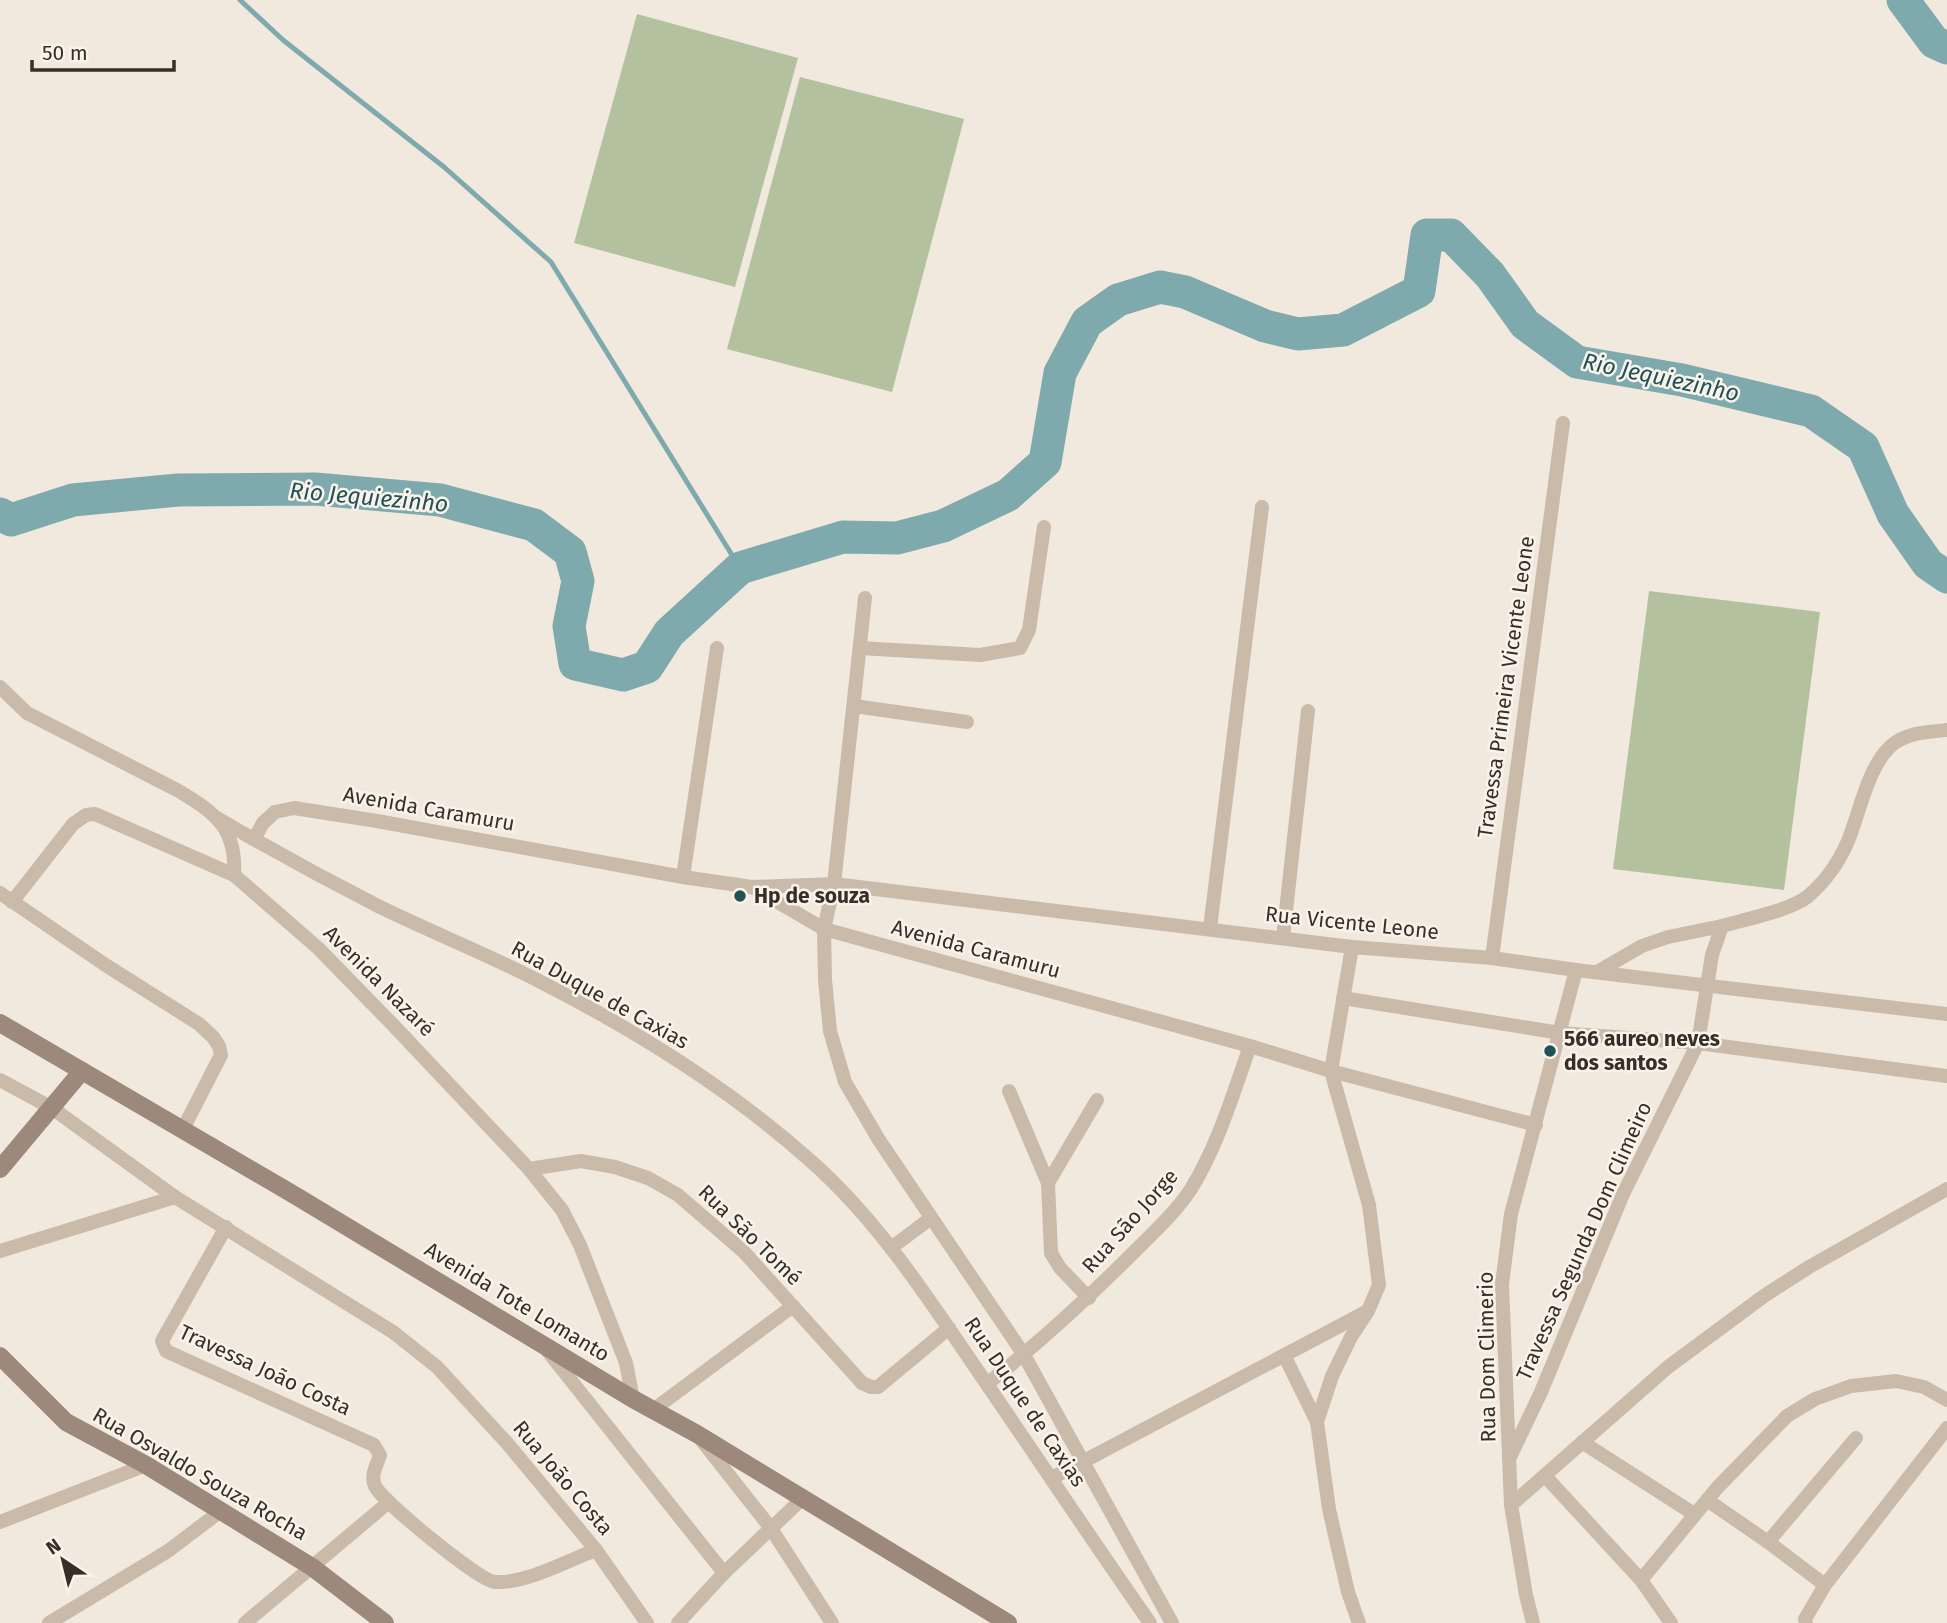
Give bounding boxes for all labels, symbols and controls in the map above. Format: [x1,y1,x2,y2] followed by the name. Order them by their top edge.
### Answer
[32,28,173,72] scale bar
[42,40,88,66] text: 50 m
[1580,347,1742,407] water label: Rio Jequiezinho
[289,476,449,518] water label: Rio Jequiezinho
[1472,534,1540,840] street label: Travessa Primeira Vicente Leone
[341,781,517,837] street label: Avenida Caramuru
[754,883,870,909] place label: Hp de souza
[732,888,748,904] marker: Hp de souza
[1264,901,1440,945] street label: Rua Vicente Leone
[889,914,1063,984] street label: Avenida Caramuru
[318,920,440,1042] street label: Avenida Nazaré
[507,935,694,1055] street label: Rua Duque de Caxias
[1564,1026,1720,1076] place label: 566 aureo neves dos santos
[1542,1043,1558,1059] marker: 566 aureo neves dos santos
[1511,1098,1657,1384] street label: Travessa Segunda Dom Climeiro
[1076,1164,1184,1278] street label: Rua São Jorge
[693,1179,807,1291] street label: Rua São Tomé
[420,1236,614,1368] street label: Avenida Tote Lomanto
[1473,1271,1501,1443] street label: Rua Dom Climerio
[959,1312,1092,1492] street label: Rua Duque de Caxias
[175,1319,355,1421] street label: Travessa João Costa
[88,1402,312,1546] street label: Rua Osvaldo Souza Rocha
[507,1415,619,1541] street label: Rua João Costa
[28,1525,98,1595] north arrow
[42,1533,65,1560] text: N

